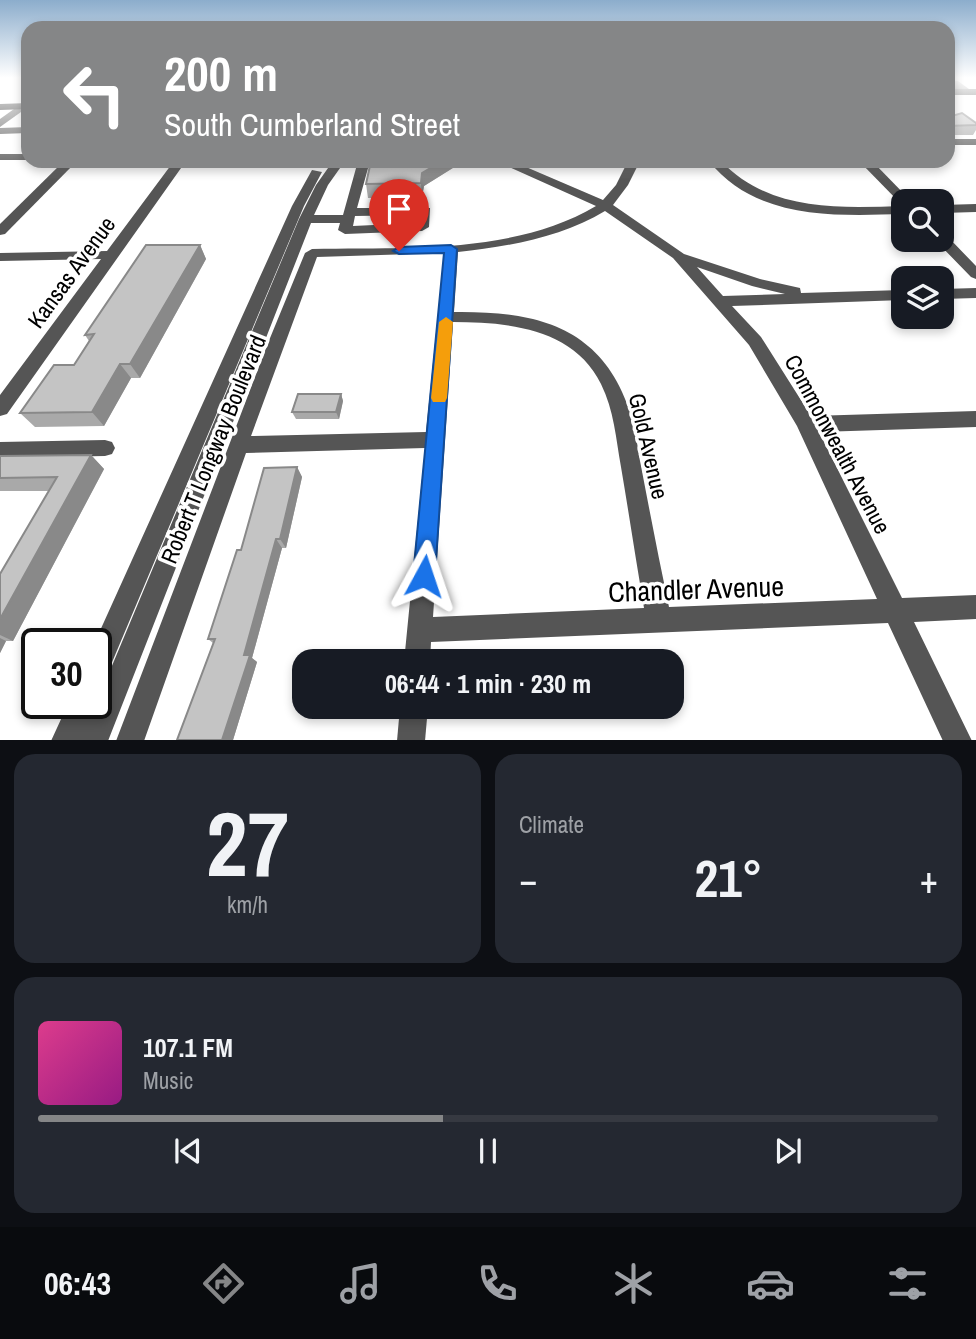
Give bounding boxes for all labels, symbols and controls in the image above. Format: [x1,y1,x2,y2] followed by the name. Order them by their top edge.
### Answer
[164,40,278,106] text: 200 m
[49,49,140,140] icon: left
[164,103,460,146] text: South Cumberland Street
[369,179,429,251] pin
[891,189,954,329] map controls
[891,189,954,252] button: search
[380,190,418,228] icon: arrive
[20,210,122,334] street label: Kansas Avenue
[891,266,954,329] button: layers
[153,330,273,568] street label: Robert T Longway Boulevard
[778,349,898,539] street label: Commonwealth Avenue
[622,390,676,502] street label: Gold Avenue
[387,539,461,613] position arrow
[608,567,784,611] street label: Chandler Avenue
[21,628,112,719] speed limit sign: 30
[385,666,591,701] text: 06:44 · 1 min · 230 m
[206,782,289,904] text: 27
[519,809,584,840] text: Climate
[694,843,763,913] text: 21°
[519,854,537,905] text: −
[920,854,938,905] text: +
[227,889,268,920] text: km/h
[143,1030,233,1065] text: 107.1 FM
[143,1065,193,1096] text: Music
[169,1132,207,1170] icon: previous
[469,1132,507,1170] icon: pause
[769,1132,807,1170] icon: next
[199,1259,248,1308] icon: directions
[336,1259,385,1308] icon: music
[473,1259,522,1308] icon: phone
[609,1259,658,1308] icon: climate
[746,1259,795,1308] icon: car
[883,1259,932,1308] icon: filters
[44,1262,111,1305] text: 06:43

